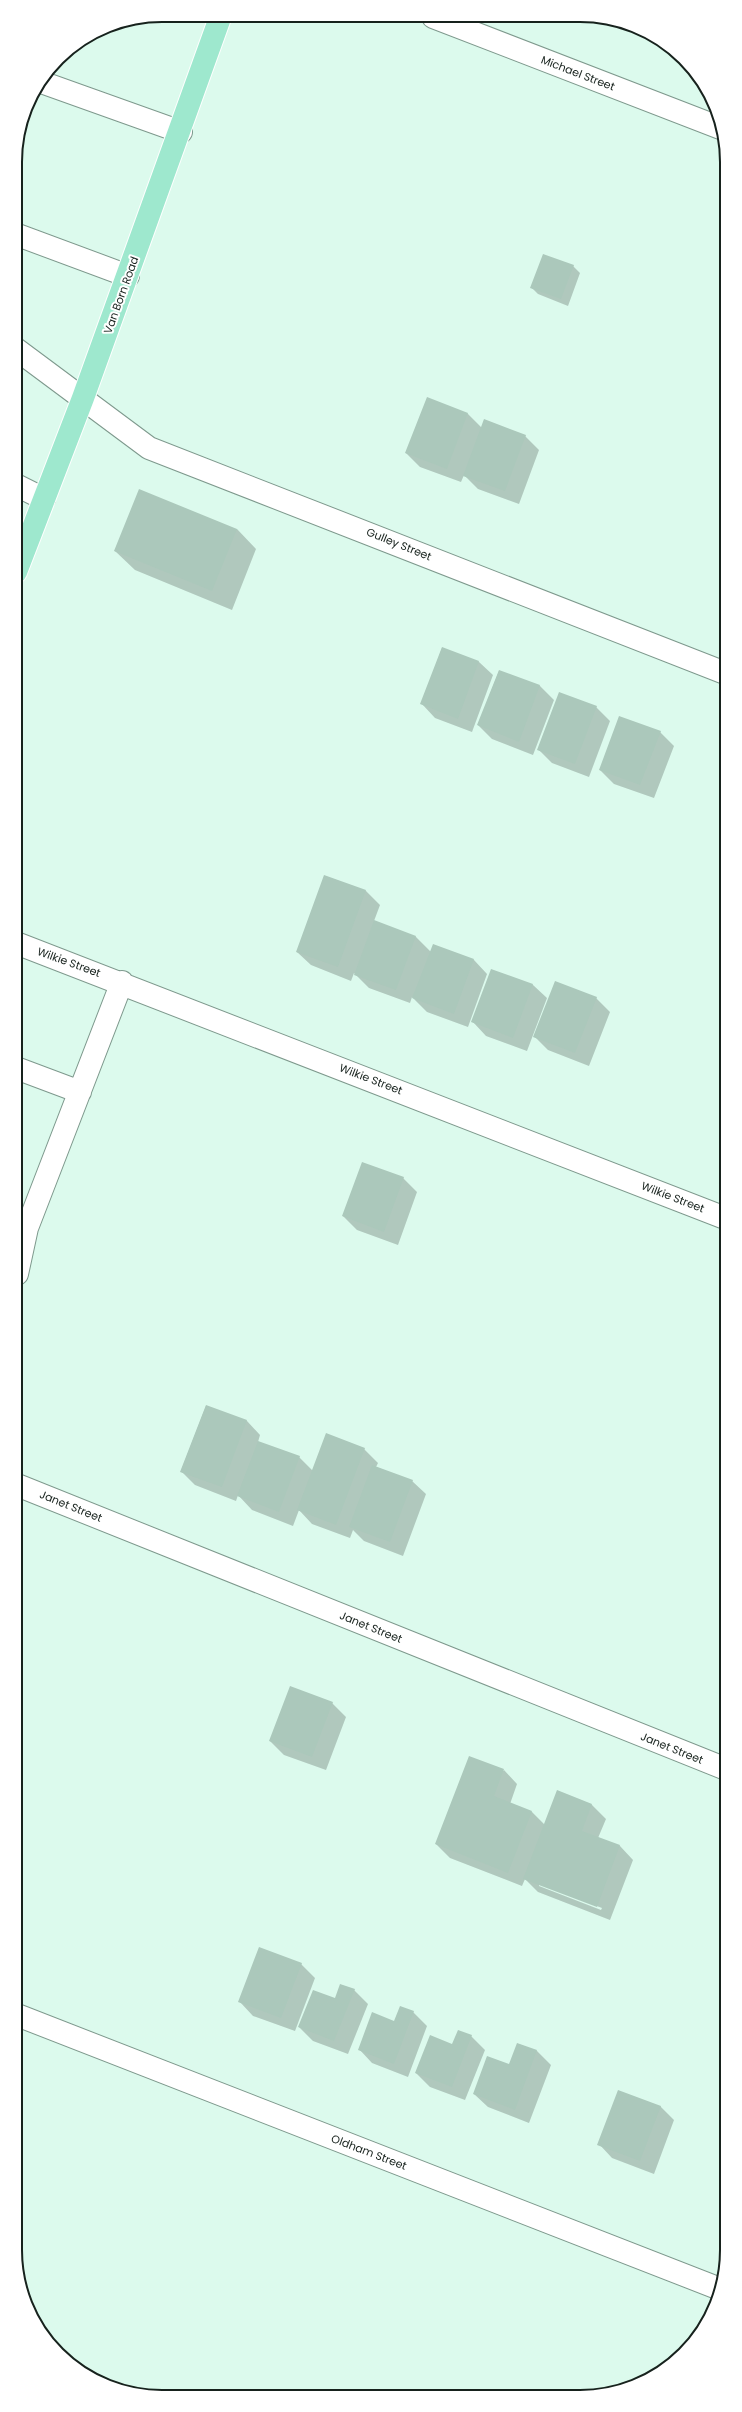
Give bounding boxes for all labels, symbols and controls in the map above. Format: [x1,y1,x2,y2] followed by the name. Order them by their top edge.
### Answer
[539,52,617,94] street label: Michael Street
[100,254,142,336] street label: Van Born Road
[364,524,434,564] street label: Gulley Street
[35,943,103,981] street label: Wilkie Street
[337,1060,405,1098] street label: Wilkie Street
[639,1178,707,1216] street label: Wilkie Street
[37,1486,105,1526] street label: Janet Street
[337,1607,405,1647] street label: Janet Street
[638,1728,706,1768] street label: Janet Street
[329,2130,409,2174] street label: Oldham Street

